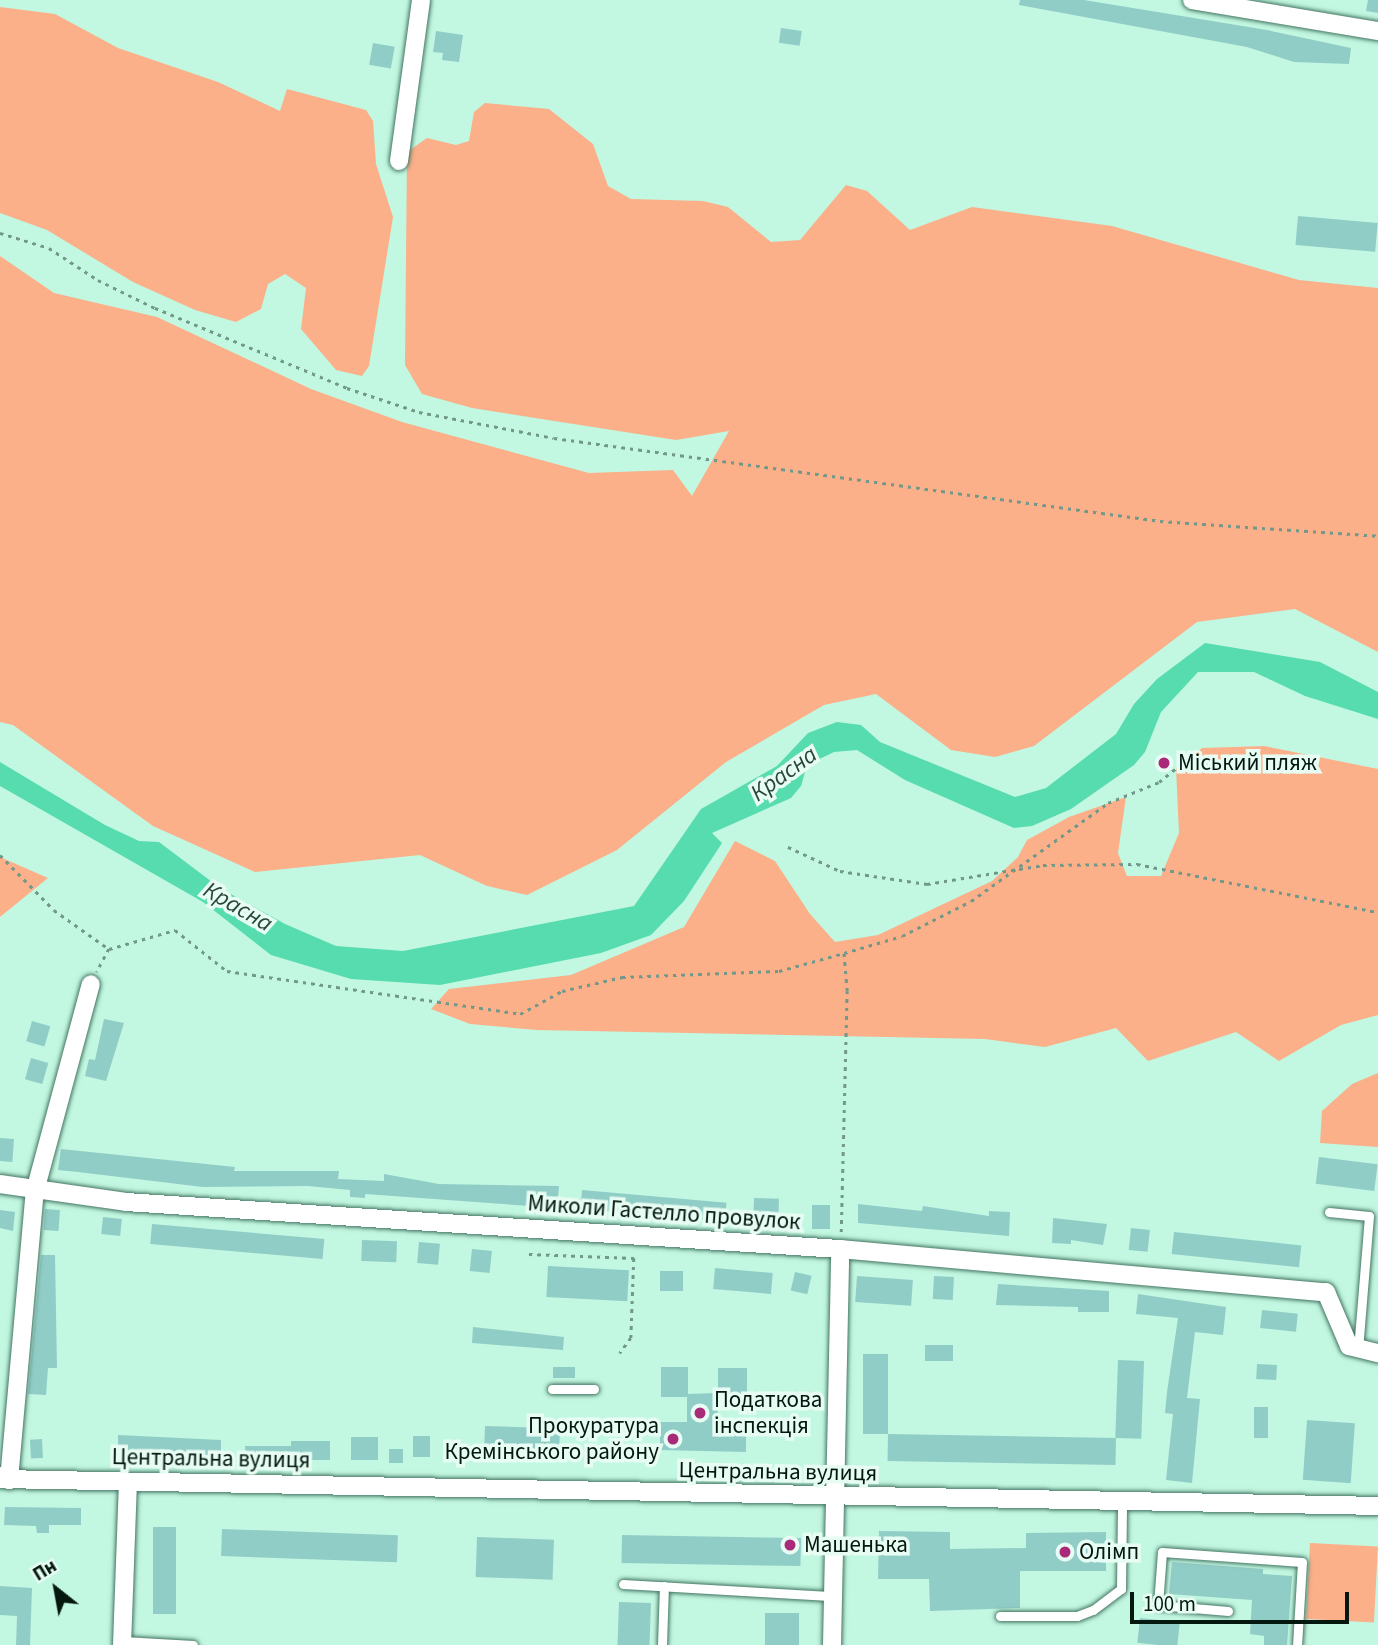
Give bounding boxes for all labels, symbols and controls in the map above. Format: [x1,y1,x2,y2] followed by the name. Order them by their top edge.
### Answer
[745,740,823,808] water label: Красна
[1178,749,1317,777] place label: Міський пляж
[1156,755,1172,771] marker: Міський пляж
[198,876,278,938] water label: Красна
[527,1190,801,1236] street label: Миколи Гастелло провулок
[714,1386,822,1440] place label: Податкова інспекція
[692,1405,708,1421] marker: Податкова інспекція
[444,1412,659,1466] place label: Прокуратура Кремінського району
[665,1431,681,1447] marker: Прокуратура Кремінського району
[111,1443,311,1475] street label: Центральна вулиця
[678,1456,878,1488] street label: Центральна вулиця
[804,1531,908,1559] place label: Машенька
[782,1537,798,1553] marker: Машенька
[1079,1538,1139,1566] place label: Олімп
[1057,1544,1073,1560] marker: Олімп
[28,1553,62,1588] text: Пн
[21,1554,91,1624] north arrow
[1133,1578,1352,1622] scale bar
[1143,1589,1196,1619] text: 100 m

